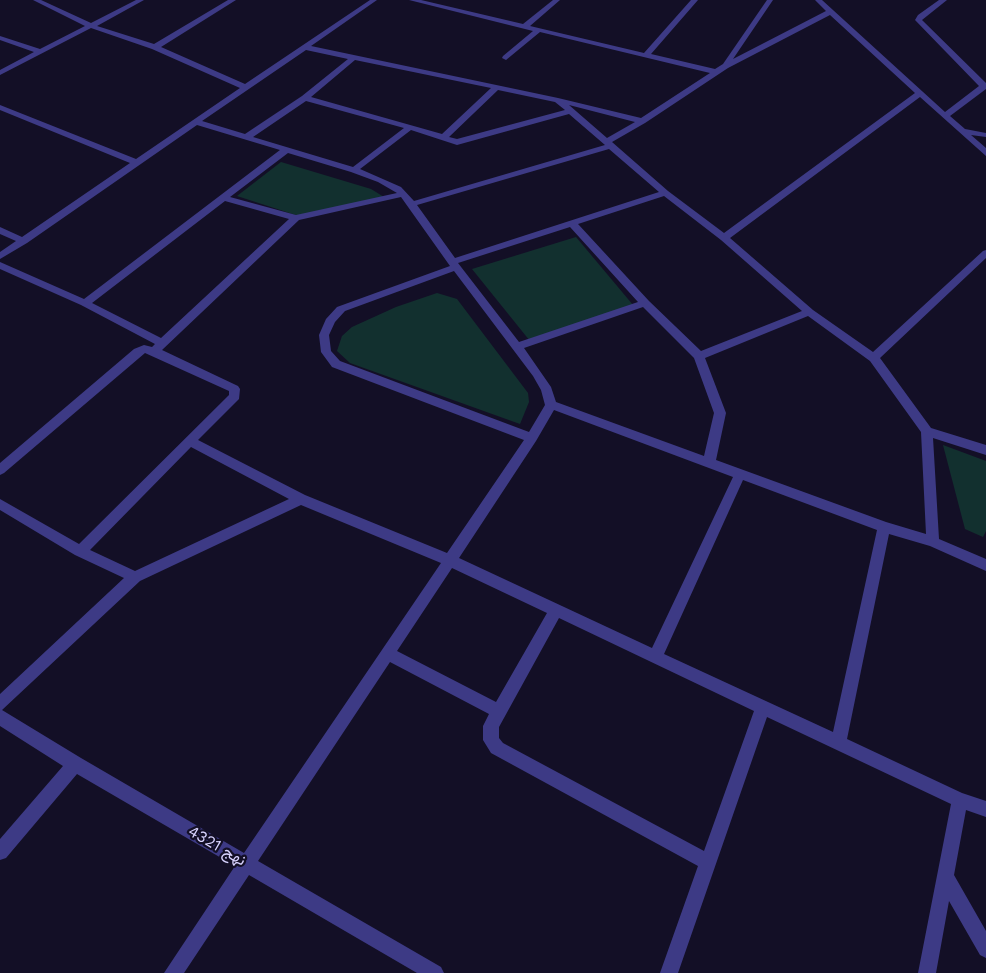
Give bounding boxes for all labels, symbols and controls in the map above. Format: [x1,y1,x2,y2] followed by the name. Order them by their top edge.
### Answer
[185,822,249,870] street label: نهج 4321

